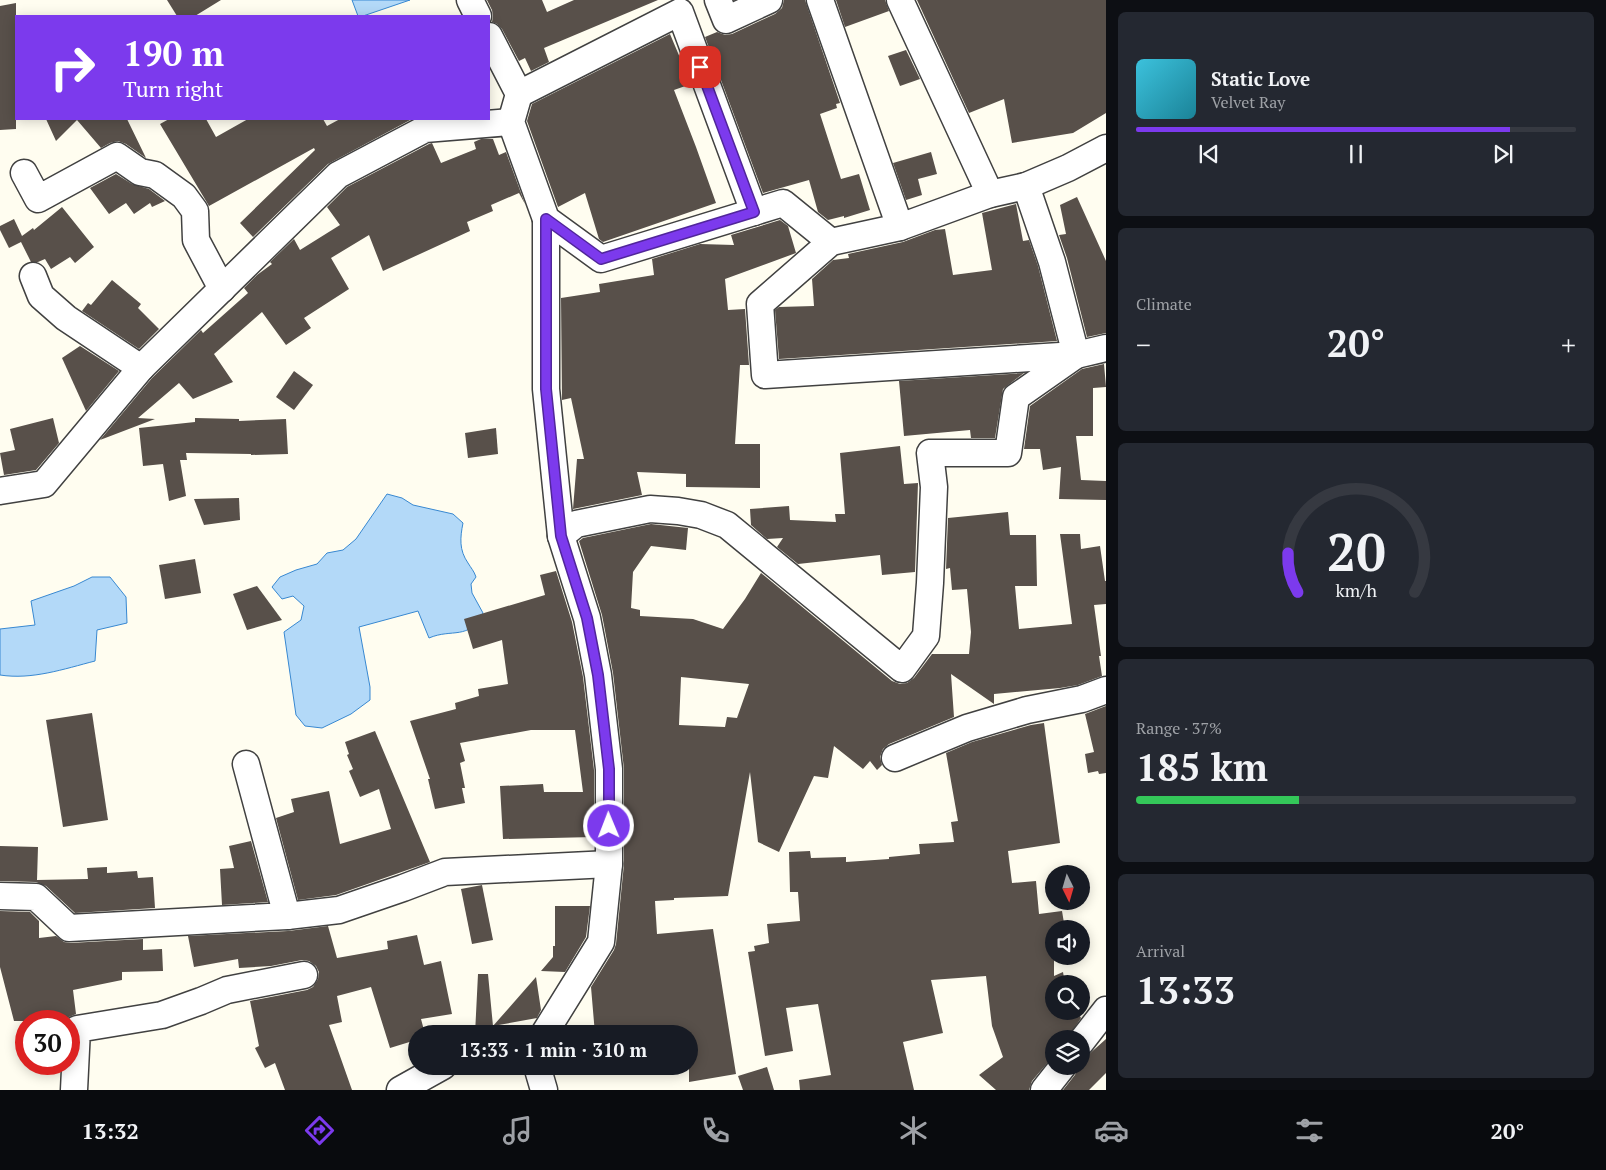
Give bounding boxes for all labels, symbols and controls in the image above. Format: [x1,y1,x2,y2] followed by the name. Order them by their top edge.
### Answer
[123,30,224,76] text: 190 m
[40,35,105,100] icon: right
[679,46,721,88] pin
[686,53,714,81] icon: arrive
[1211,66,1310,91] text: Static Love
[123,74,223,103] text: Turn right
[1211,91,1285,113] text: Velvet Ray
[1195,140,1223,168] icon: previous
[1342,140,1370,168] icon: pause
[1489,140,1517,168] icon: next
[1136,293,1192,315] text: Climate
[1327,318,1385,368] text: 20°
[1136,326,1151,363] text: −
[1561,326,1576,363] text: +
[1327,517,1385,586] text: 20
[1335,578,1377,602] text: km/h
[1136,717,1222,739] text: Range · 37%
[1136,742,1268,792] text: 185 km
[582,799,634,851] position arrow
[1045,865,1090,910] north arrow
[1045,865,1090,1075] map controls
[1045,920,1090,965] button: sound
[1136,940,1185,962] text: Arrival
[1136,965,1235,1015] text: 13:33
[1045,975,1090,1020] button: search
[15,1010,80,1075] speed limit sign: 30
[1045,1030,1090,1075] button: layers
[459,1037,647,1062] text: 13:33 · 1 min · 310 m
[302,1113,337,1148] icon: directions
[500,1113,535,1148] icon: music
[698,1113,733,1148] icon: phone
[896,1113,931,1148] icon: climate
[1094,1113,1129,1148] icon: car
[1292,1113,1327,1148] icon: filters
[82,1116,139,1145] text: 13:32
[1490,1116,1524,1145] text: 20°

